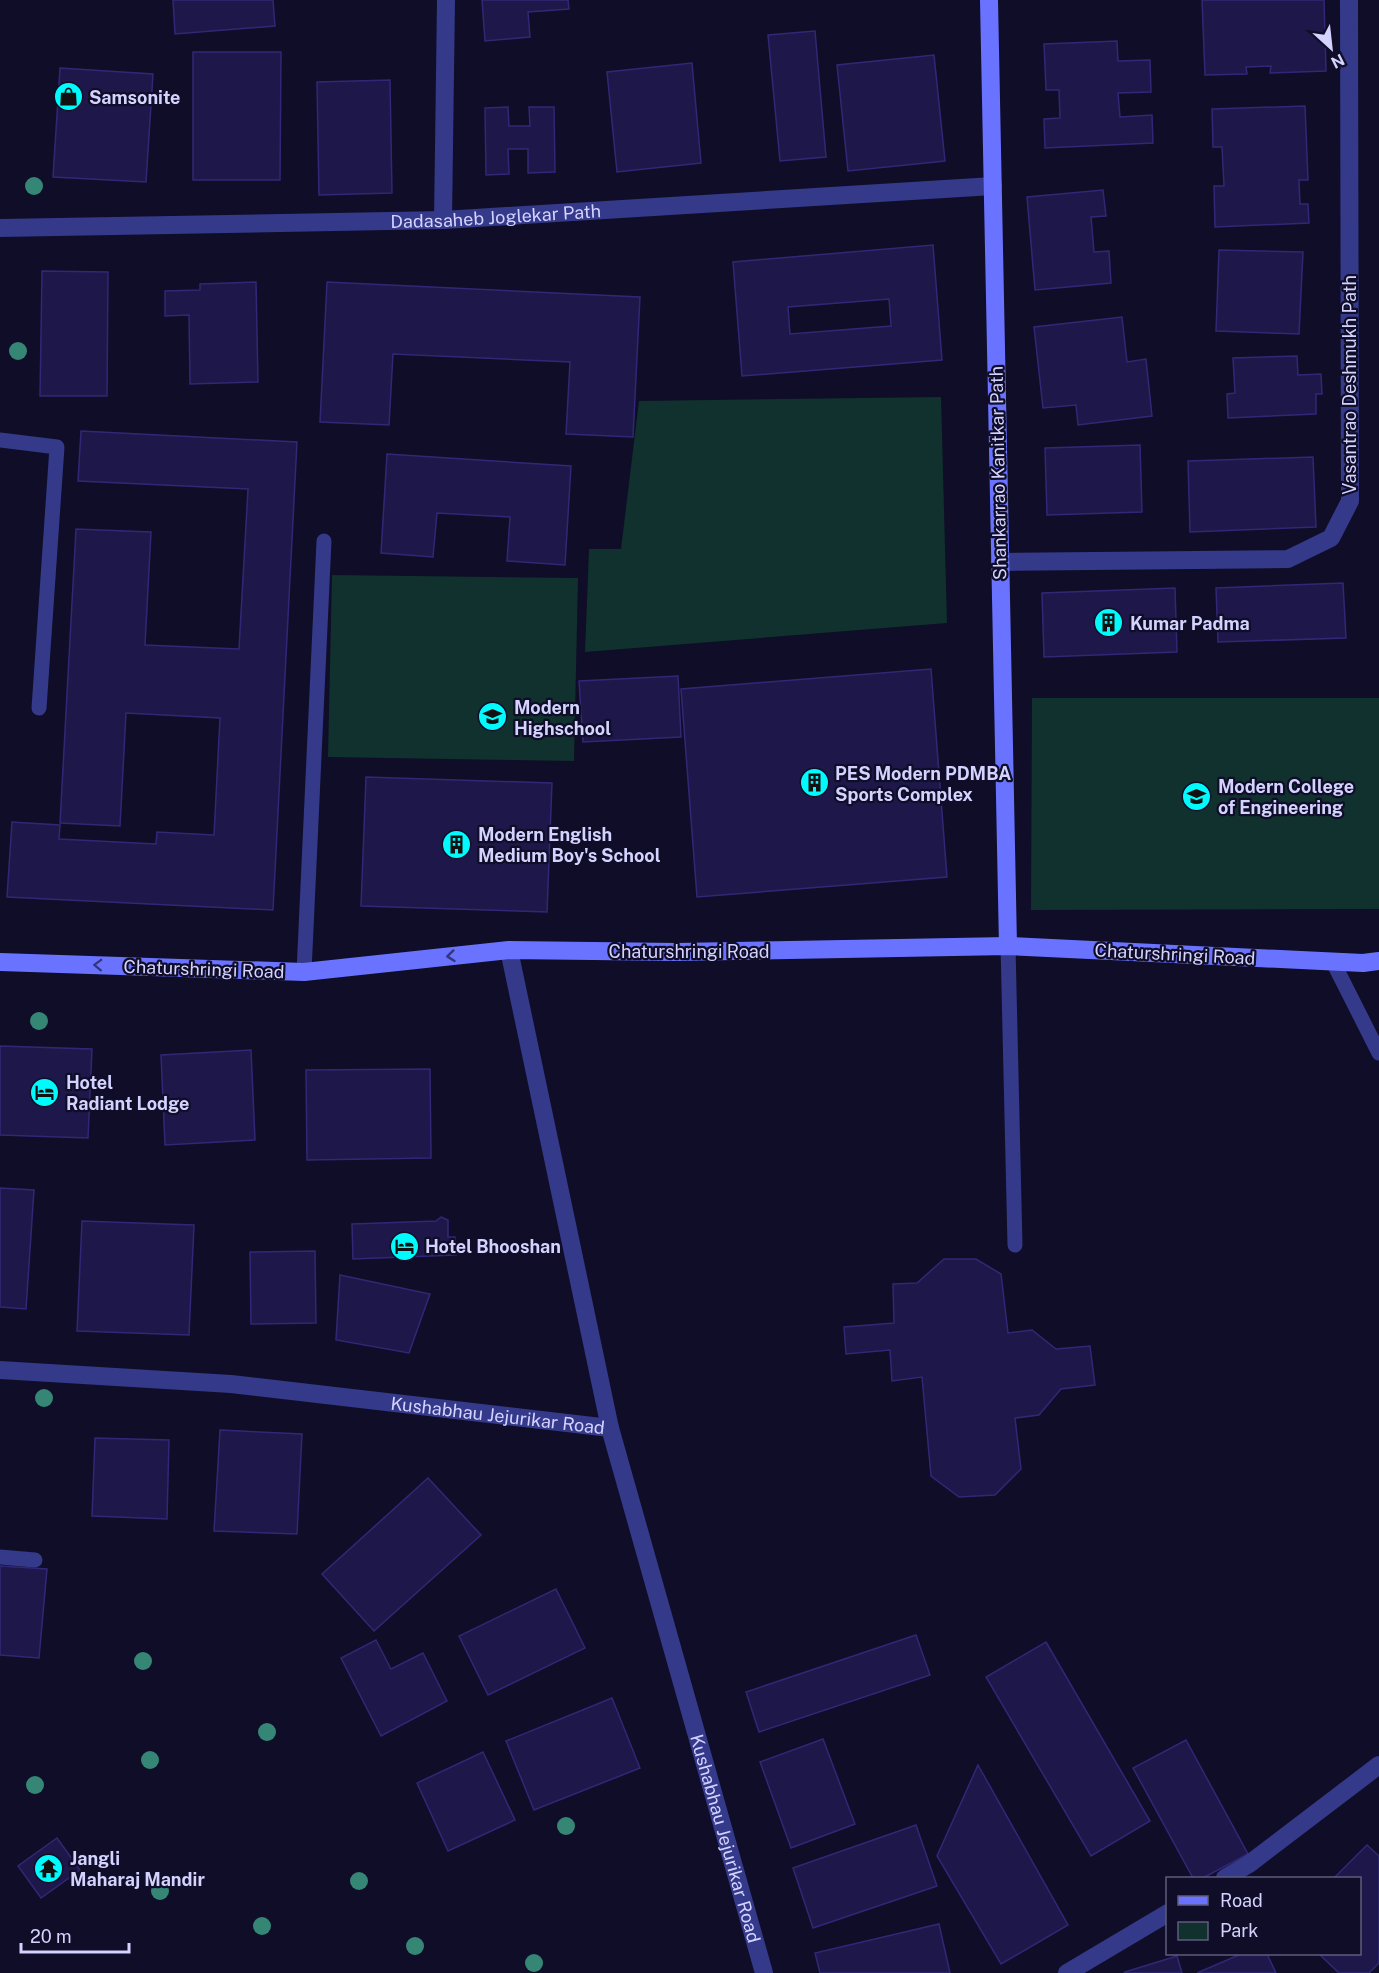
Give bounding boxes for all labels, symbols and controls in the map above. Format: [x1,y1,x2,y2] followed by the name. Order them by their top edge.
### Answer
[1301,18,1361,78] north arrow
[1328,50,1347,72] text: N
[52,81,84,113] shop icon: Samsonite
[89,87,180,108] place label: Samsonite
[390,200,602,231] street label: Dadasaheb Joglekar Path
[1339,275,1360,495] street label: Vasantrao Deshmukh Path
[986,366,1010,580] street label: Shankarrao Kanitkar Path
[1093,607,1125,639] building icon: Kumar Padma
[1130,613,1250,634] place label: Kumar Padma
[514,697,611,739] place label: Modern Highschool
[477,701,509,733] school or university icon: Modern Highschool
[835,763,1011,805] place label: PES Modern PDMBA Sports Complex
[798,767,830,799] building icon: PES Modern PDMBA Sports Complex
[1218,776,1354,818] place label: Modern College of Engineering
[1181,780,1213,812] school or university icon: Modern College of Engineering
[478,824,661,866] place label: Modern English Medium Boy's School
[441,828,473,860] building icon: Modern English Medium Boy's School
[1094,939,1256,969] street label: Chaturshringi Road
[609,941,769,962] street label: Chaturshringi Road
[446,949,456,962] one-way arrow
[123,956,285,982] street label: Chaturshringi Road
[94,959,103,971] one-way arrow
[66,1072,189,1114] place label: Hotel Radiant Lodge
[29,1076,61,1108] hotel icon: Hotel Radiant Lodge
[388,1230,420,1262] hotel icon: Hotel Bhooshan
[425,1236,561,1257] place label: Hotel Bhooshan
[389,1392,606,1438] street label: Kushabhau Jejurikar Road
[687,1732,765,1945] street label: Kushabhau Jejurikar Road
[70,1848,205,1890] place label: Jangli Maharaj Mandir
[33,1852,65,1884] temple icon: Jangli Maharaj Mandir
[1166,1877,1361,1955] legend
[1220,1890,1263,1911] text: Road
[21,1916,129,1954] scale bar
[1220,1920,1258,1941] text: Park
[30,1926,72,1947] text: 20 m

